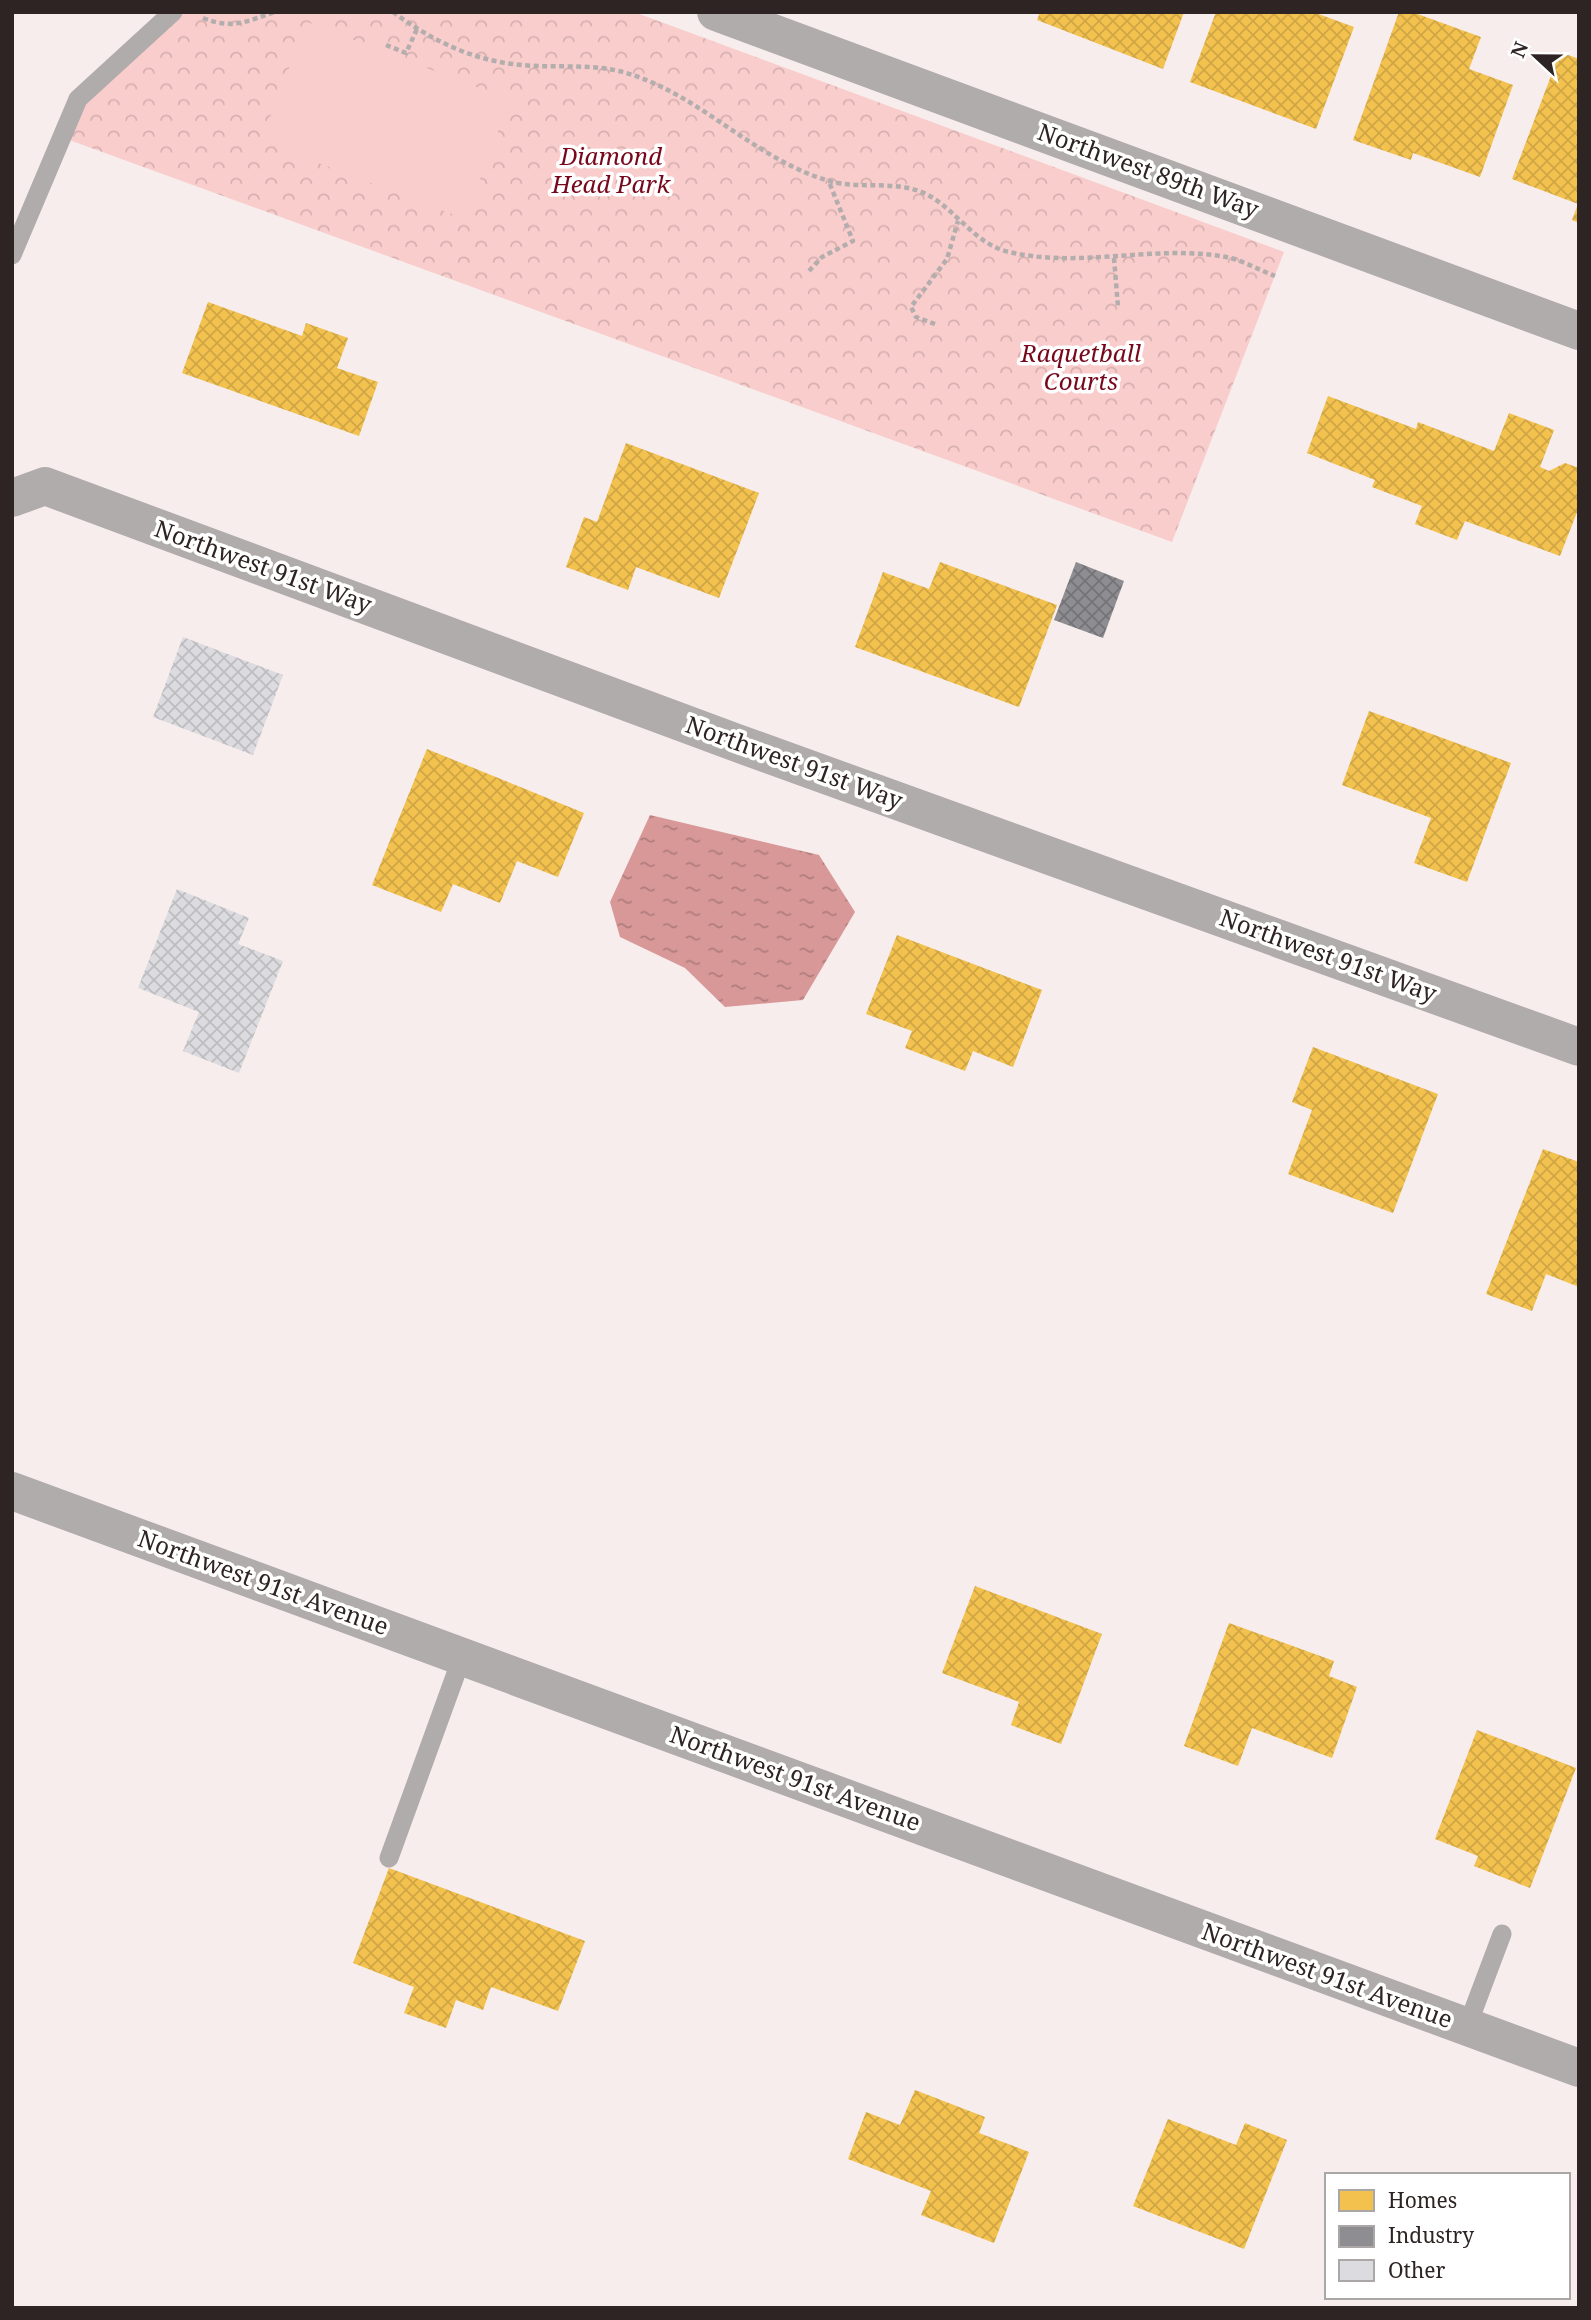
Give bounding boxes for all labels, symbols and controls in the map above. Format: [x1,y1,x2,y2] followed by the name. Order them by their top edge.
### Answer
[1500,21,1570,91] north arrow
[1504,38,1534,61] text: N
[1033,114,1264,225] street label: Northwest 89th Way
[551,139,672,200] park label: Diamond Head Park
[1020,336,1142,397] park label: Raquetball Courts
[150,511,377,620] street label: Northwest 91st Way
[681,707,908,816] street label: Northwest 91st Way
[1215,900,1442,1009] street label: Northwest 91st Way
[134,1521,393,1642] street label: Northwest 91st Avenue
[666,1717,925,1838] street label: Northwest 91st Avenue
[1198,1914,1457,2035] street label: Northwest 91st Avenue
[1325,2173,1570,2299] legend
[1388,2186,1457,2214] text: Homes
[1388,2221,1474,2249] text: Industry
[1388,2256,1446,2284] text: Other

